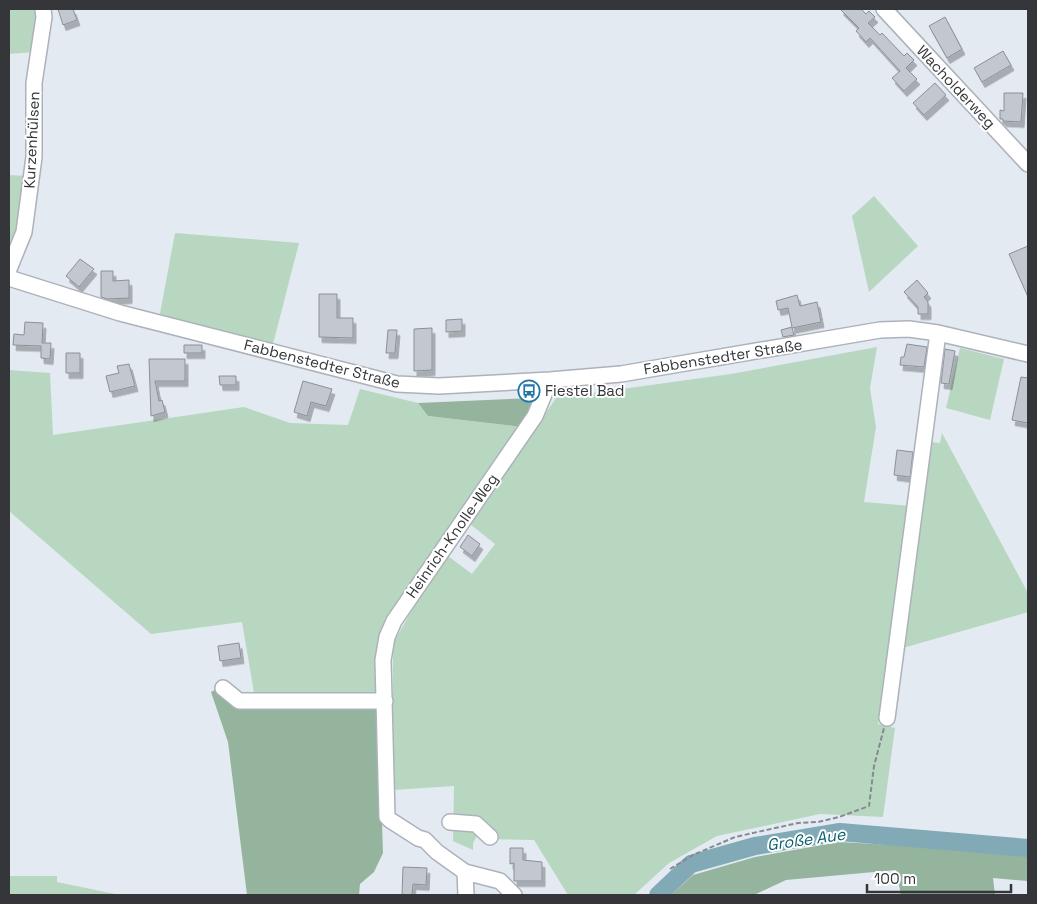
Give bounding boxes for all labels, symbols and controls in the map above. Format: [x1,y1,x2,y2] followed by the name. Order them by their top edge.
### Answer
[913,41,1000,132] street label: Wacholderweg
[19,91,44,189] street label: Kurzenhülsen
[242,335,402,392] street label: Fabbenstedter Straße
[642,335,804,378] street label: Fabbenstedter Straße
[517,379,541,403] bus stop icon: Fiestel Bad
[545,381,624,400] place label: Fiestel Bad
[401,470,502,602] street label: Heinrich-Knolle-Weg
[766,824,847,855] water label: Große Aue
[867,862,1011,894] scale bar
[874,869,916,888] text: 100 m

